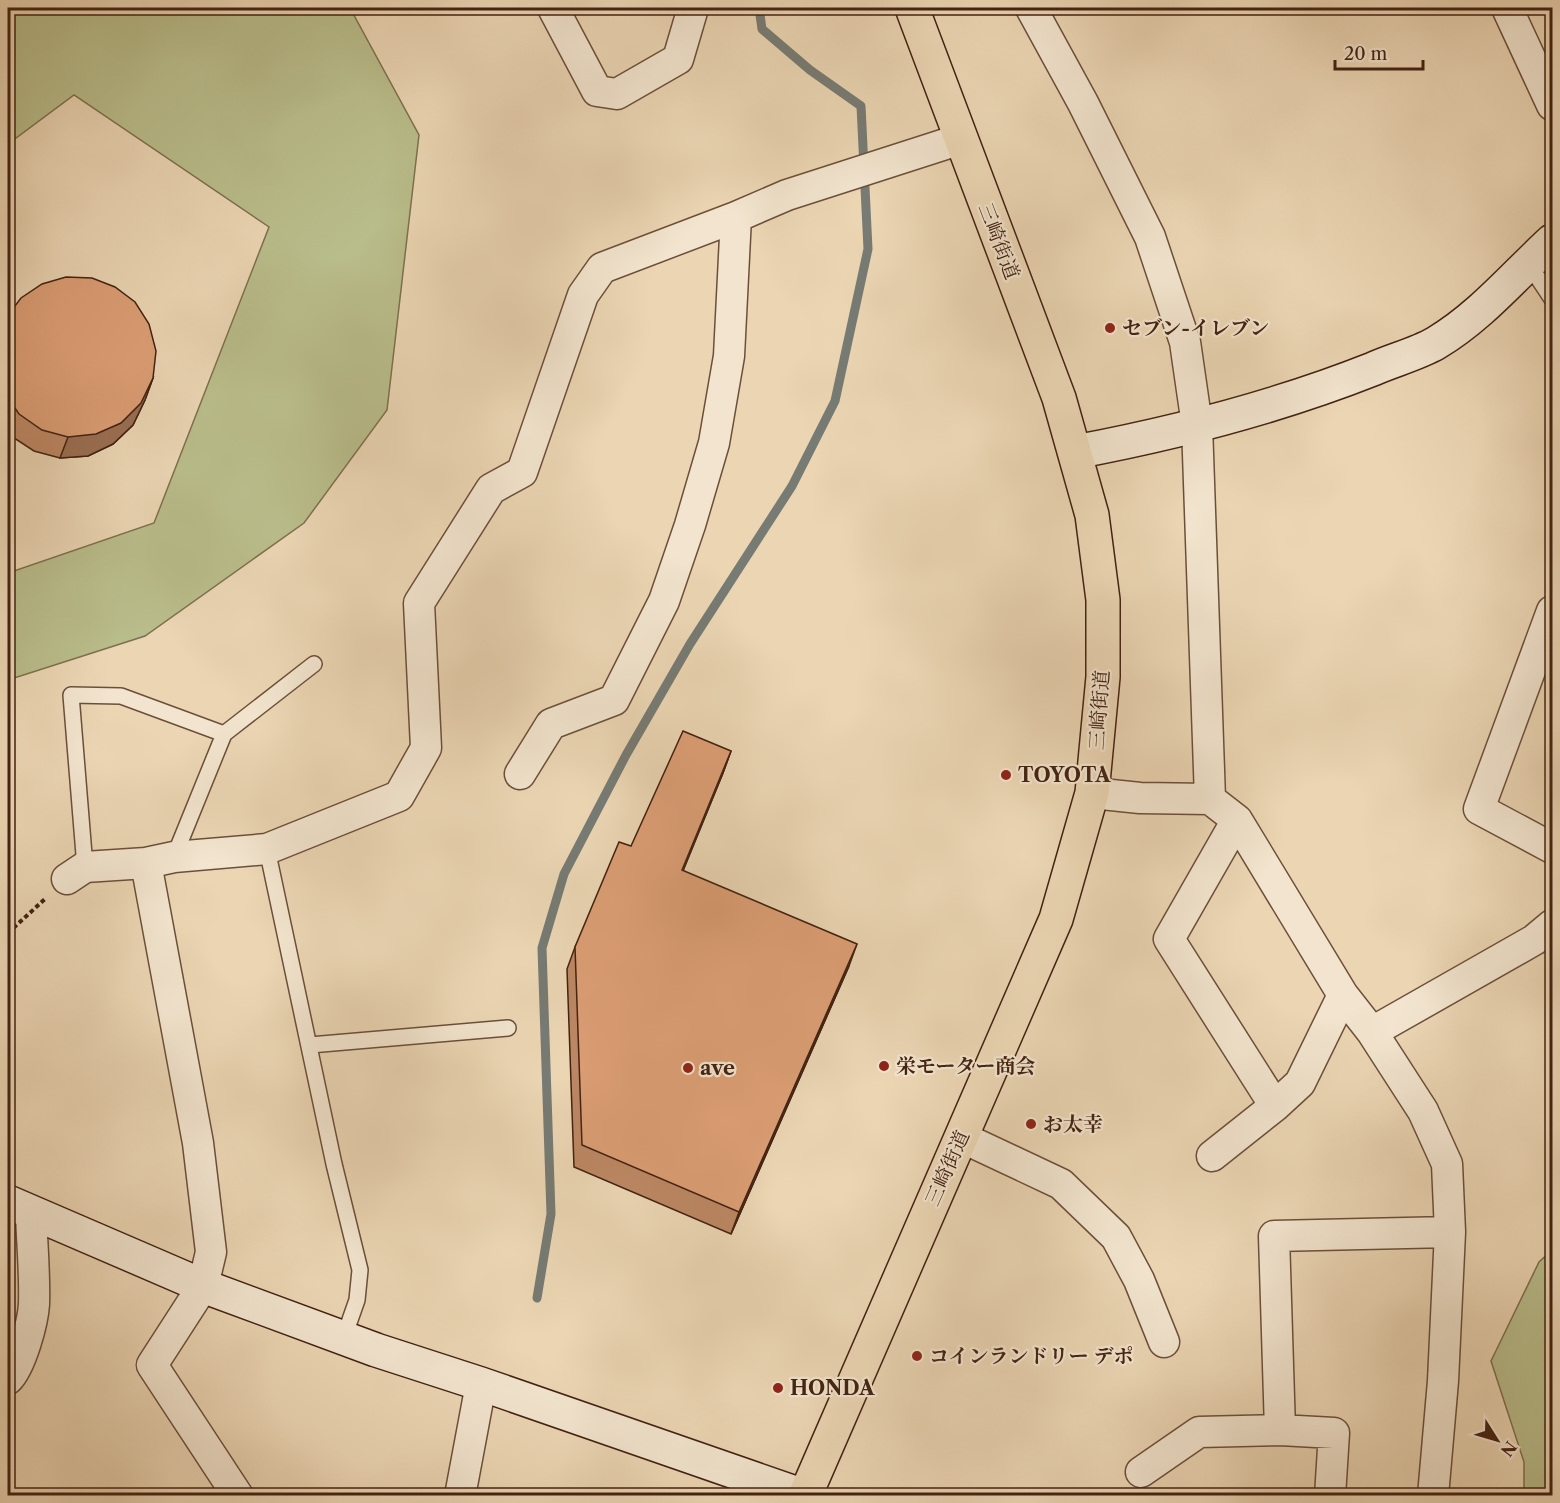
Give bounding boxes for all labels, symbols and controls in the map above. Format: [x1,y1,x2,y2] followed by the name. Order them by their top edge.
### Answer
[1335,33,1424,71] scale bar
[1344,43,1388,65] text: 20 m
[973,199,1025,283] street label: 三崎街道
[1122,316,1269,340] place label: セブン-イレブン
[1103,321,1117,335] marker: セブン-イレブン
[1084,669,1114,751] street label: 三崎街道
[1018,763,1111,787] place label: TOYOTA
[999,768,1013,782] marker: TOYOTA
[896,1054,1035,1078] place label: 栄モーター商会
[700,1056,735,1080] place label: ave
[877,1059,891,1073] marker: 栄モーター商会
[681,1061,695,1075] marker: ave
[1043,1112,1103,1136] place label: お太幸
[1024,1117,1038,1131] marker: お太幸
[920,1127,974,1209] street label: 三崎街道
[929,1344,1133,1368] place label: コインランドリー デポ
[910,1349,924,1363] marker: コインランドリー デポ
[790,1376,875,1400] place label: HONDA
[771,1381,785,1395] marker: HONDA
[1467,1410,1527,1470] north arrow
[1497,1437,1521,1461] text: N

